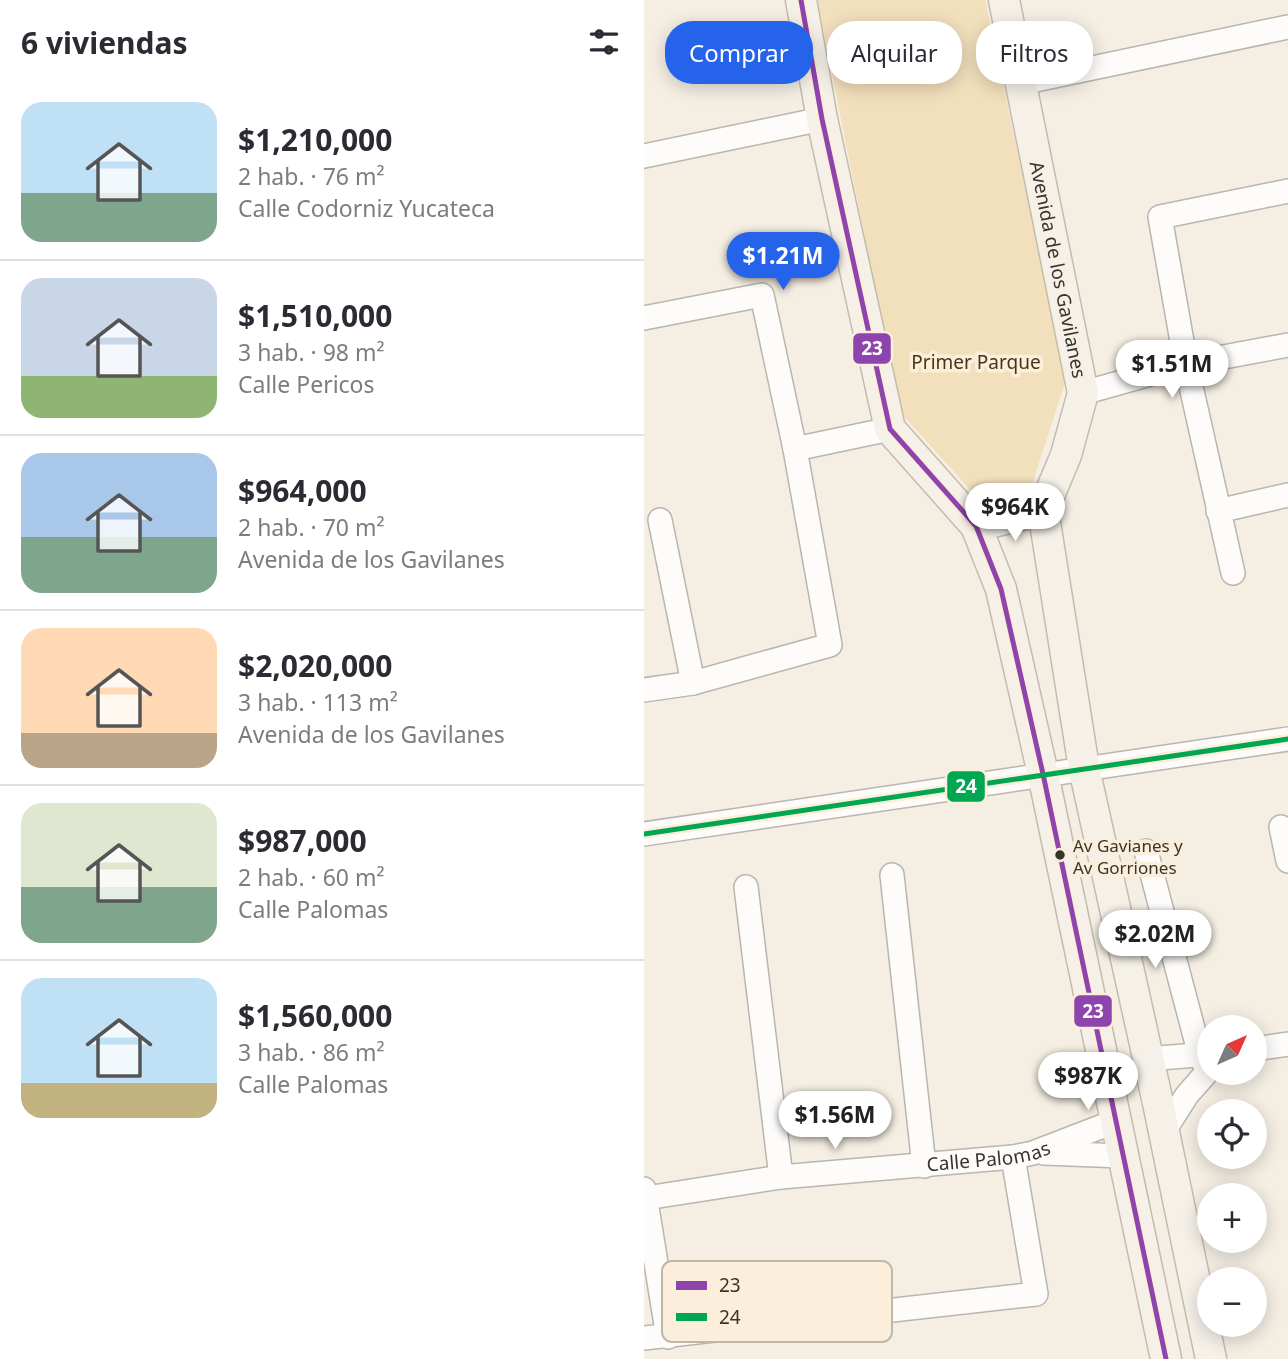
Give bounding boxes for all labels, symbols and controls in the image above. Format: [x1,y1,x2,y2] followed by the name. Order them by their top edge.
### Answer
[665,21,813,84] chip: Comprar
[827,21,962,84] chip: Alquilar
[976,21,1093,84] chip: Filtros
[21,22,188,63] text: 6 viviendas
[585,23,623,61] icon: filters
[238,119,392,160] text: $1,210,000
[77,130,161,214] icon: home
[1024,159,1093,380] street label: Avenida de los Gavilanes
[238,160,385,192] text: 2 hab. · 76 m²
[238,192,495,224] text: Calle Codorniz Yucateca
[726,232,840,292] pin: $1.21M
[743,239,823,271] text: $1.21M
[238,295,392,336] text: $1,510,000
[77,306,161,390] icon: home
[852,332,892,365] line badge: 23
[861,335,883,361] text: 23
[238,336,385,368] text: 3 hab. · 98 m²
[1115,340,1229,400] pin: $1.51M
[1132,347,1212,379] text: $1.51M
[911,349,1041,375] park label: Primer Parque
[238,368,375,400] text: Calle Pericos
[238,470,367,511] text: $964,000
[77,481,161,565] icon: home
[966,484,1064,543] pin: $964K
[981,490,1049,522] text: $964K
[238,511,385,543] text: 2 hab. · 70 m²
[238,543,505,575] text: Avenida de los Gavilanes
[238,645,392,686] text: $2,020,000
[77,656,161,740] icon: home
[238,686,398,718] text: 3 hab. · 113 m²
[238,718,505,750] text: Avenida de los Gavilanes
[946,770,986,803] line badge: 24
[955,773,977,799] text: 24
[238,820,367,861] text: $987,000
[77,831,161,915] icon: home
[1073,834,1183,879] place label: Av Gavianes y Av Gorriones
[1053,848,1067,862] marker: Av Gavianes y Av Gorriones
[238,861,385,893] text: 2 hab. · 60 m²
[238,893,388,925] text: Calle Palomas
[1098,911,1212,970] pin: $2.02M
[1115,917,1195,949] text: $2.02M
[1073,994,1113,1028] line badge: 23
[238,995,392,1036] text: $1,560,000
[1082,998,1104,1024] text: 23
[77,1006,161,1090] icon: home
[1197,1015,1267,1085] north arrow
[1197,1015,1267,1337] map controls
[238,1036,385,1068] text: 3 hab. · 86 m²
[1039,1052,1137,1112] pin: $987K
[1054,1059,1122,1091] text: $987K
[238,1068,388,1100] text: Calle Palomas
[778,1092,892,1151] pin: $1.56M
[795,1098,875,1130] text: $1.56M
[1197,1099,1267,1169] button: locate
[926,1135,1054,1177] street label: Calle Palomas
[1197,1183,1267,1253] button: +
[662,1261,892,1342] legend
[1197,1267,1267,1337] button: −
[719,1272,741,1298] text: 23
[719,1304,741,1330] text: 24

